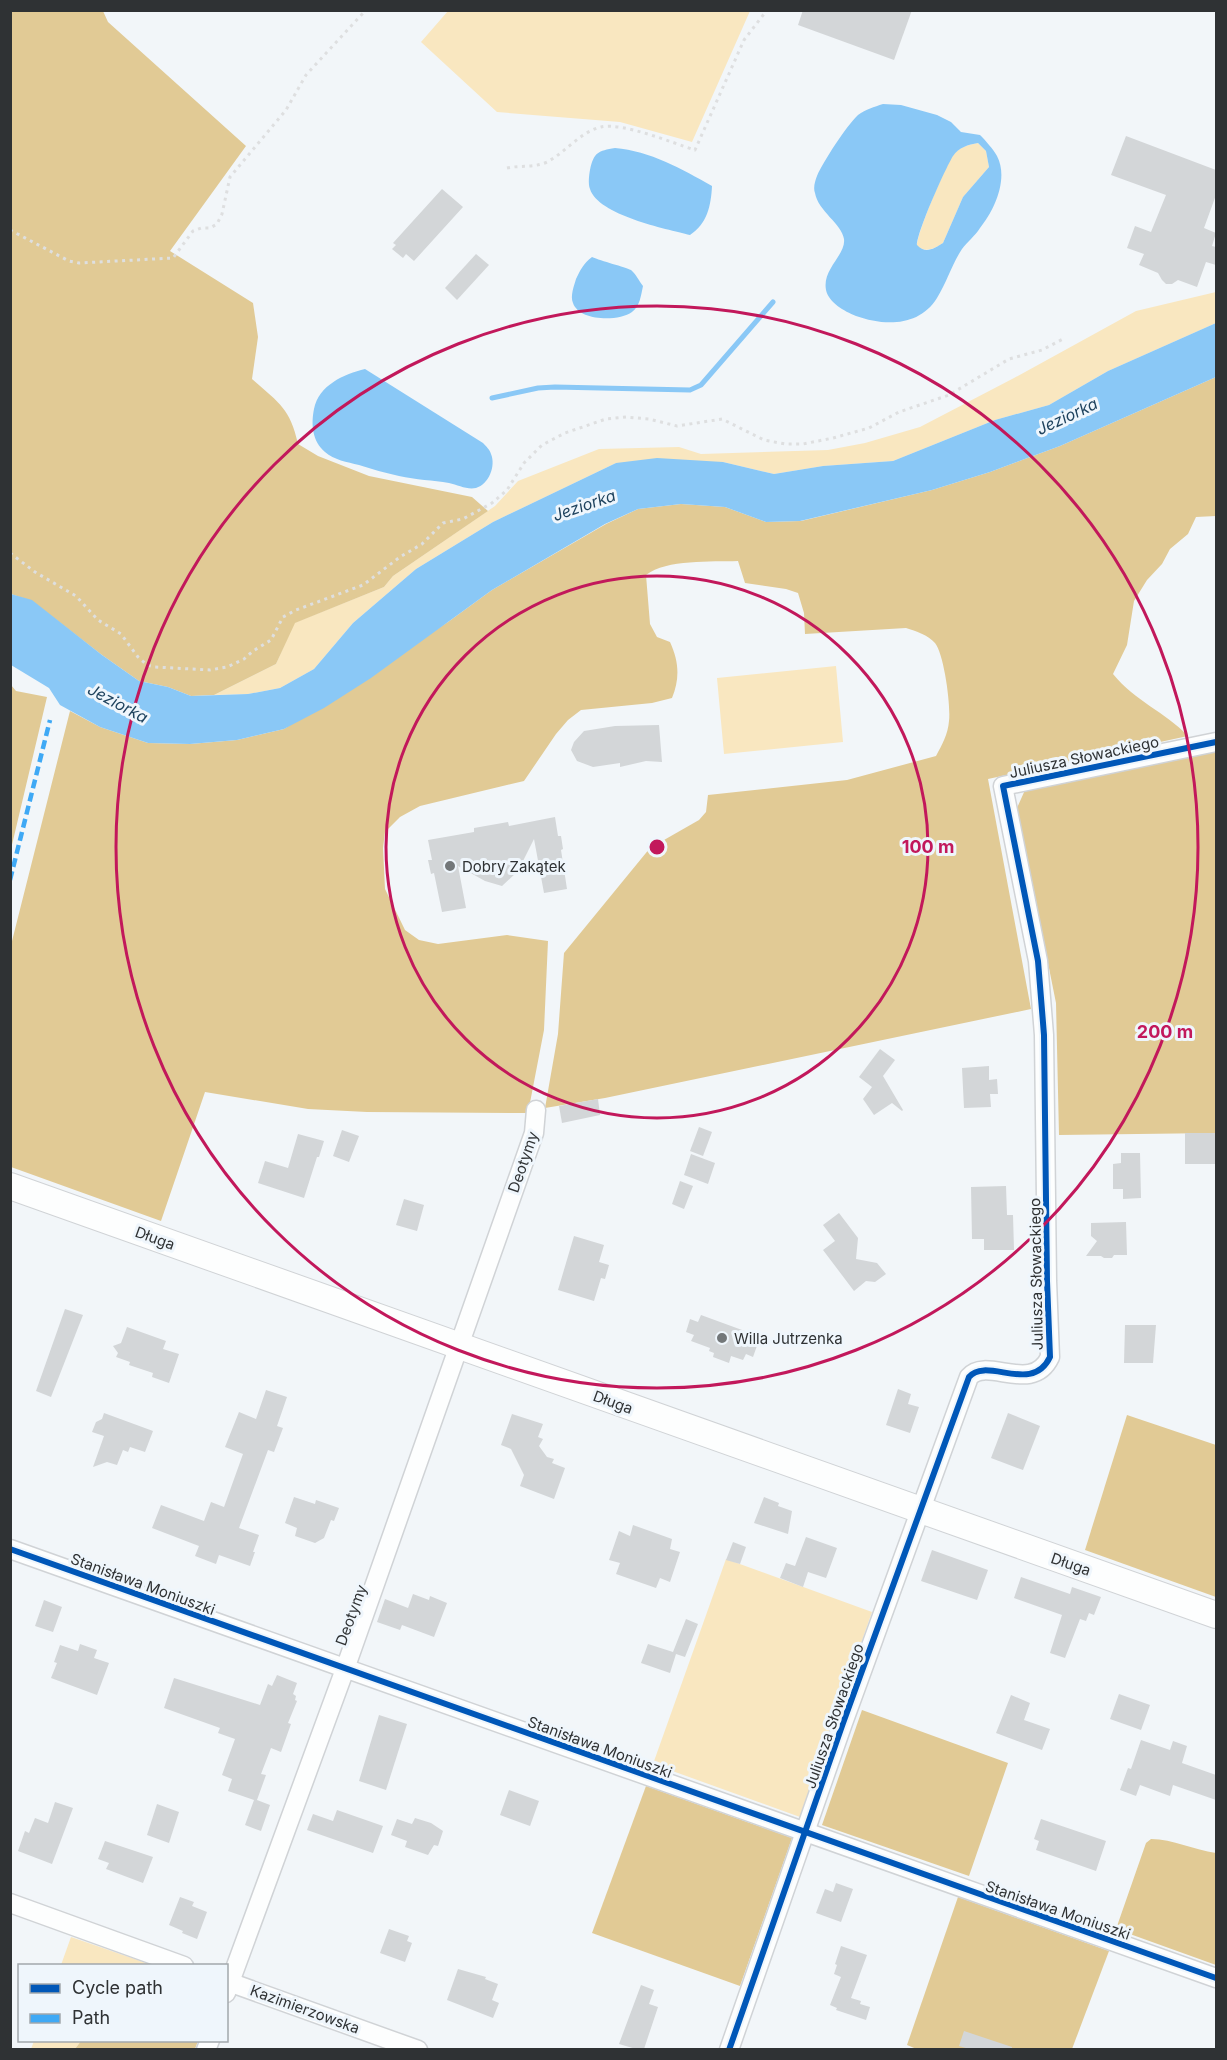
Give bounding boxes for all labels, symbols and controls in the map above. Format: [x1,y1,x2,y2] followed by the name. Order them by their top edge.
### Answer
[1033,393,1101,439] water label: Jeziorka
[550,485,618,525] water label: Jeziorka
[85,679,152,727] water label: Jeziorka
[1007,732,1161,782] street label: Juliusza Słowackiego
[902,836,954,857] text: 100 m
[647,837,667,857] centre of rings
[462,857,567,876] place label: Dobry Zakątek
[443,859,457,873] marker: Dobry Zakątek
[1137,1021,1193,1042] text: 200 m
[504,1128,543,1195] street label: Deotymy
[1025,1198,1047,1350] street label: Juliusza Słowackiego
[133,1222,177,1254] street label: Długa
[734,1329,843,1348] place label: Willa Jutrzenka
[715,1331,729,1345] marker: Willa Jutrzenka
[591,1386,635,1418] street label: Długa
[1049,1548,1093,1580] street label: Długa
[68,1549,218,1619] street label: Stanisława Moniuszki
[331,1581,371,1648] street label: Deotymy
[800,1641,868,1791] street label: Juliusza Słowackiego
[525,1712,675,1782] street label: Stanisława Moniuszki
[983,1876,1133,1944] street label: Stanisława Moniuszki
[18,1964,228,2042] legend
[72,1977,163,1998] text: Cycle path
[248,1980,362,2038] street label: Kazimierzowska
[72,2007,110,2028] text: Path

